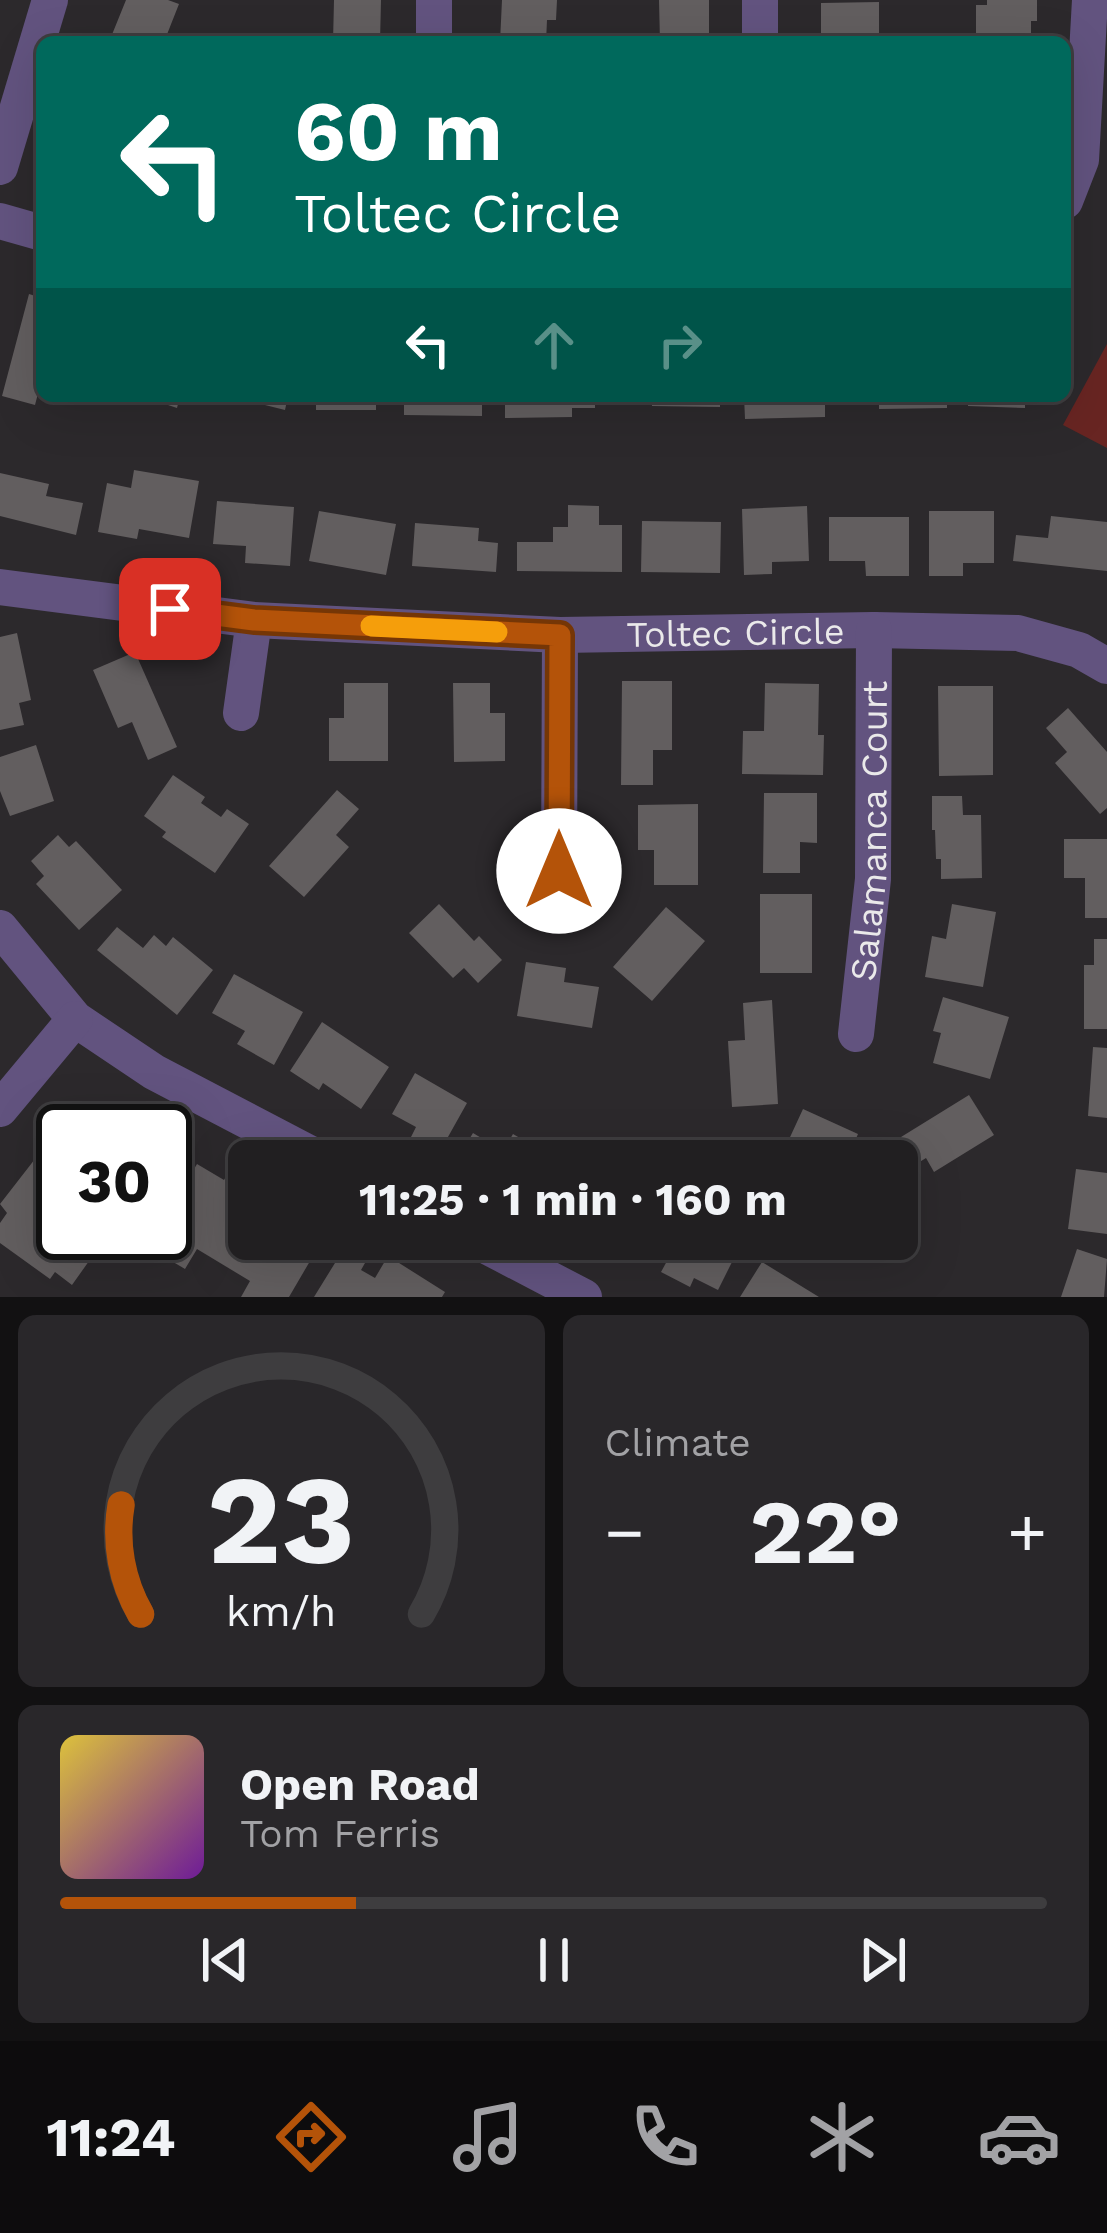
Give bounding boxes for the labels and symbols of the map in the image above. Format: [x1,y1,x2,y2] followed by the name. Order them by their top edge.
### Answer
[119,558,221,660] pin
[626,610,845,656] street label: Toltec Circle
[842,680,896,983] street label: Salamanca Court
[496,808,622,934] position arrow
[36,1104,192,1260] speed limit sign: 30

